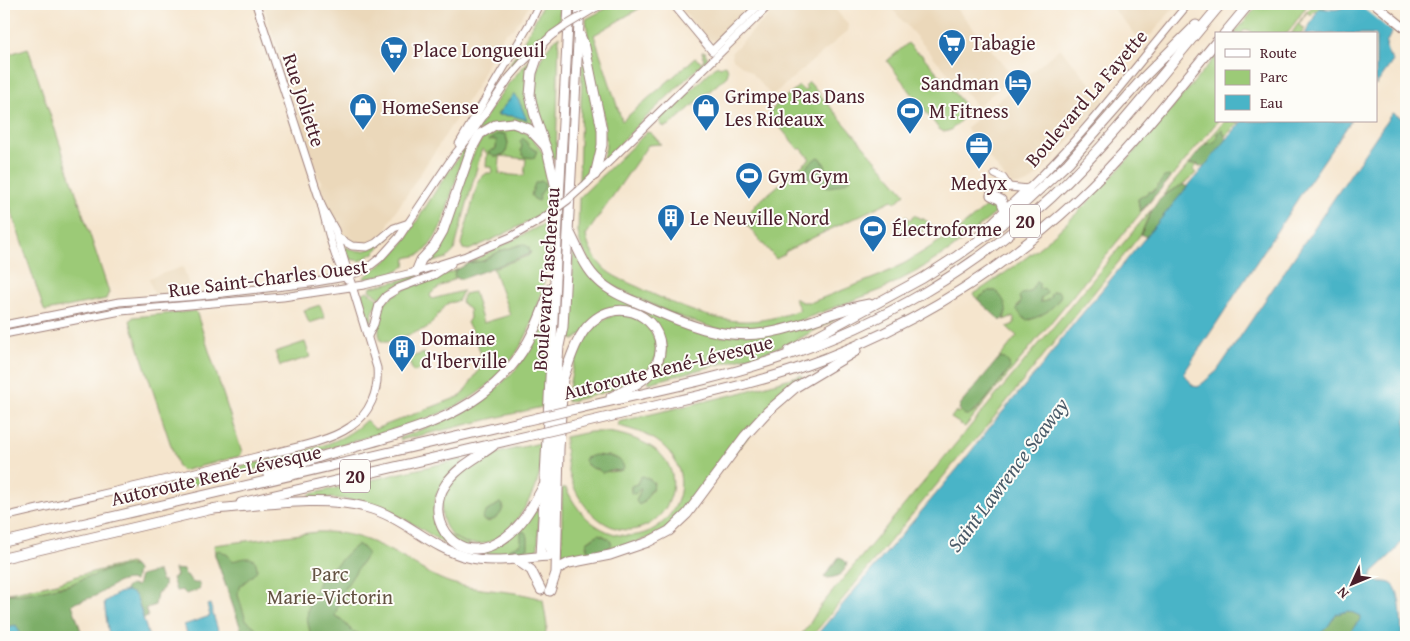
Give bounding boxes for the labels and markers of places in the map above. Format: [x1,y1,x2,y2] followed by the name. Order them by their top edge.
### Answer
[937,28,967,67] supermarket icon: Tabagie
[971,28,1036,57] place label: Tabagie
[379,35,409,74] supermarket icon: Place Longueuil
[413,35,545,64] place label: Place Longueuil
[921,68,999,97] place label: Sandman
[1003,68,1033,107] hotel icon: Sandman
[725,81,865,133] place label: Grimpe Pas Dans Les Rideaux
[348,92,378,131] shop icon: HomeSense
[382,92,479,121] place label: HomeSense
[691,93,721,132] shop icon: Grimpe Pas Dans Les Rideaux
[895,96,925,135] sports icon: M Fitness
[929,96,1009,125] place label: M Fitness
[964,131,994,170] office icon: Medyx
[734,161,764,200] sports icon: Gym Gym
[768,161,849,190] place label: Gym Gym
[951,168,1008,197] place label: Medyx
[656,203,686,242] building icon: Le Neuville Nord
[690,203,830,232] place label: Le Neuville Nord
[858,214,888,253] sports icon: Électroforme
[892,214,1002,243] place label: Électroforme
[421,323,507,375] place label: Domaine d'Iberville
[387,334,417,373] building icon: Domaine d'Iberville

